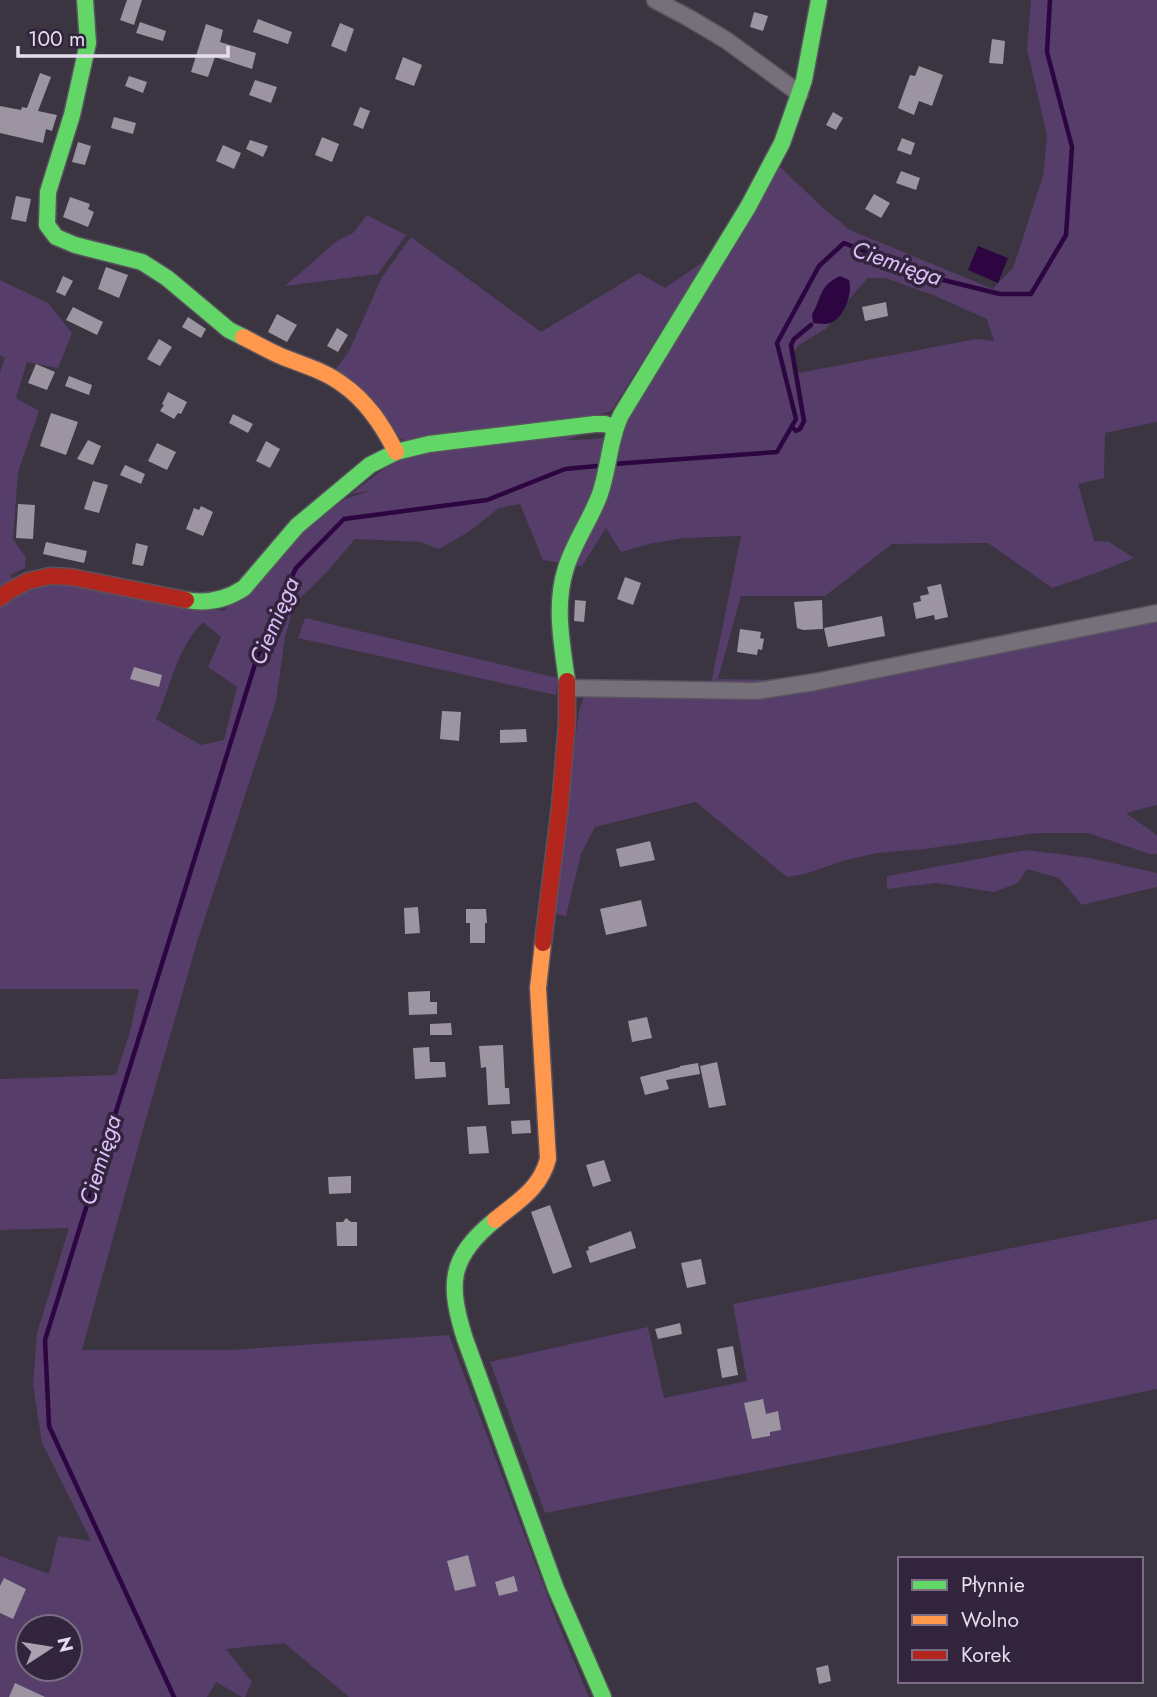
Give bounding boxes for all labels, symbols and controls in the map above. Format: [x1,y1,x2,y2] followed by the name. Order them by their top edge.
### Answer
[18,14,228,58] scale bar
[28,24,85,54] text: 100 m
[848,232,947,294] water label: Ciemięga
[240,571,308,670] water label: Ciemięga
[70,1110,130,1209] water label: Ciemięga
[898,1557,1143,1683] legend
[961,1570,1025,1600] text: Płynnie
[961,1605,1019,1635] text: Wolno
[14,1613,84,1683] north arrow
[50,1634,80,1655] text: N
[961,1640,1011,1670] text: Korek

